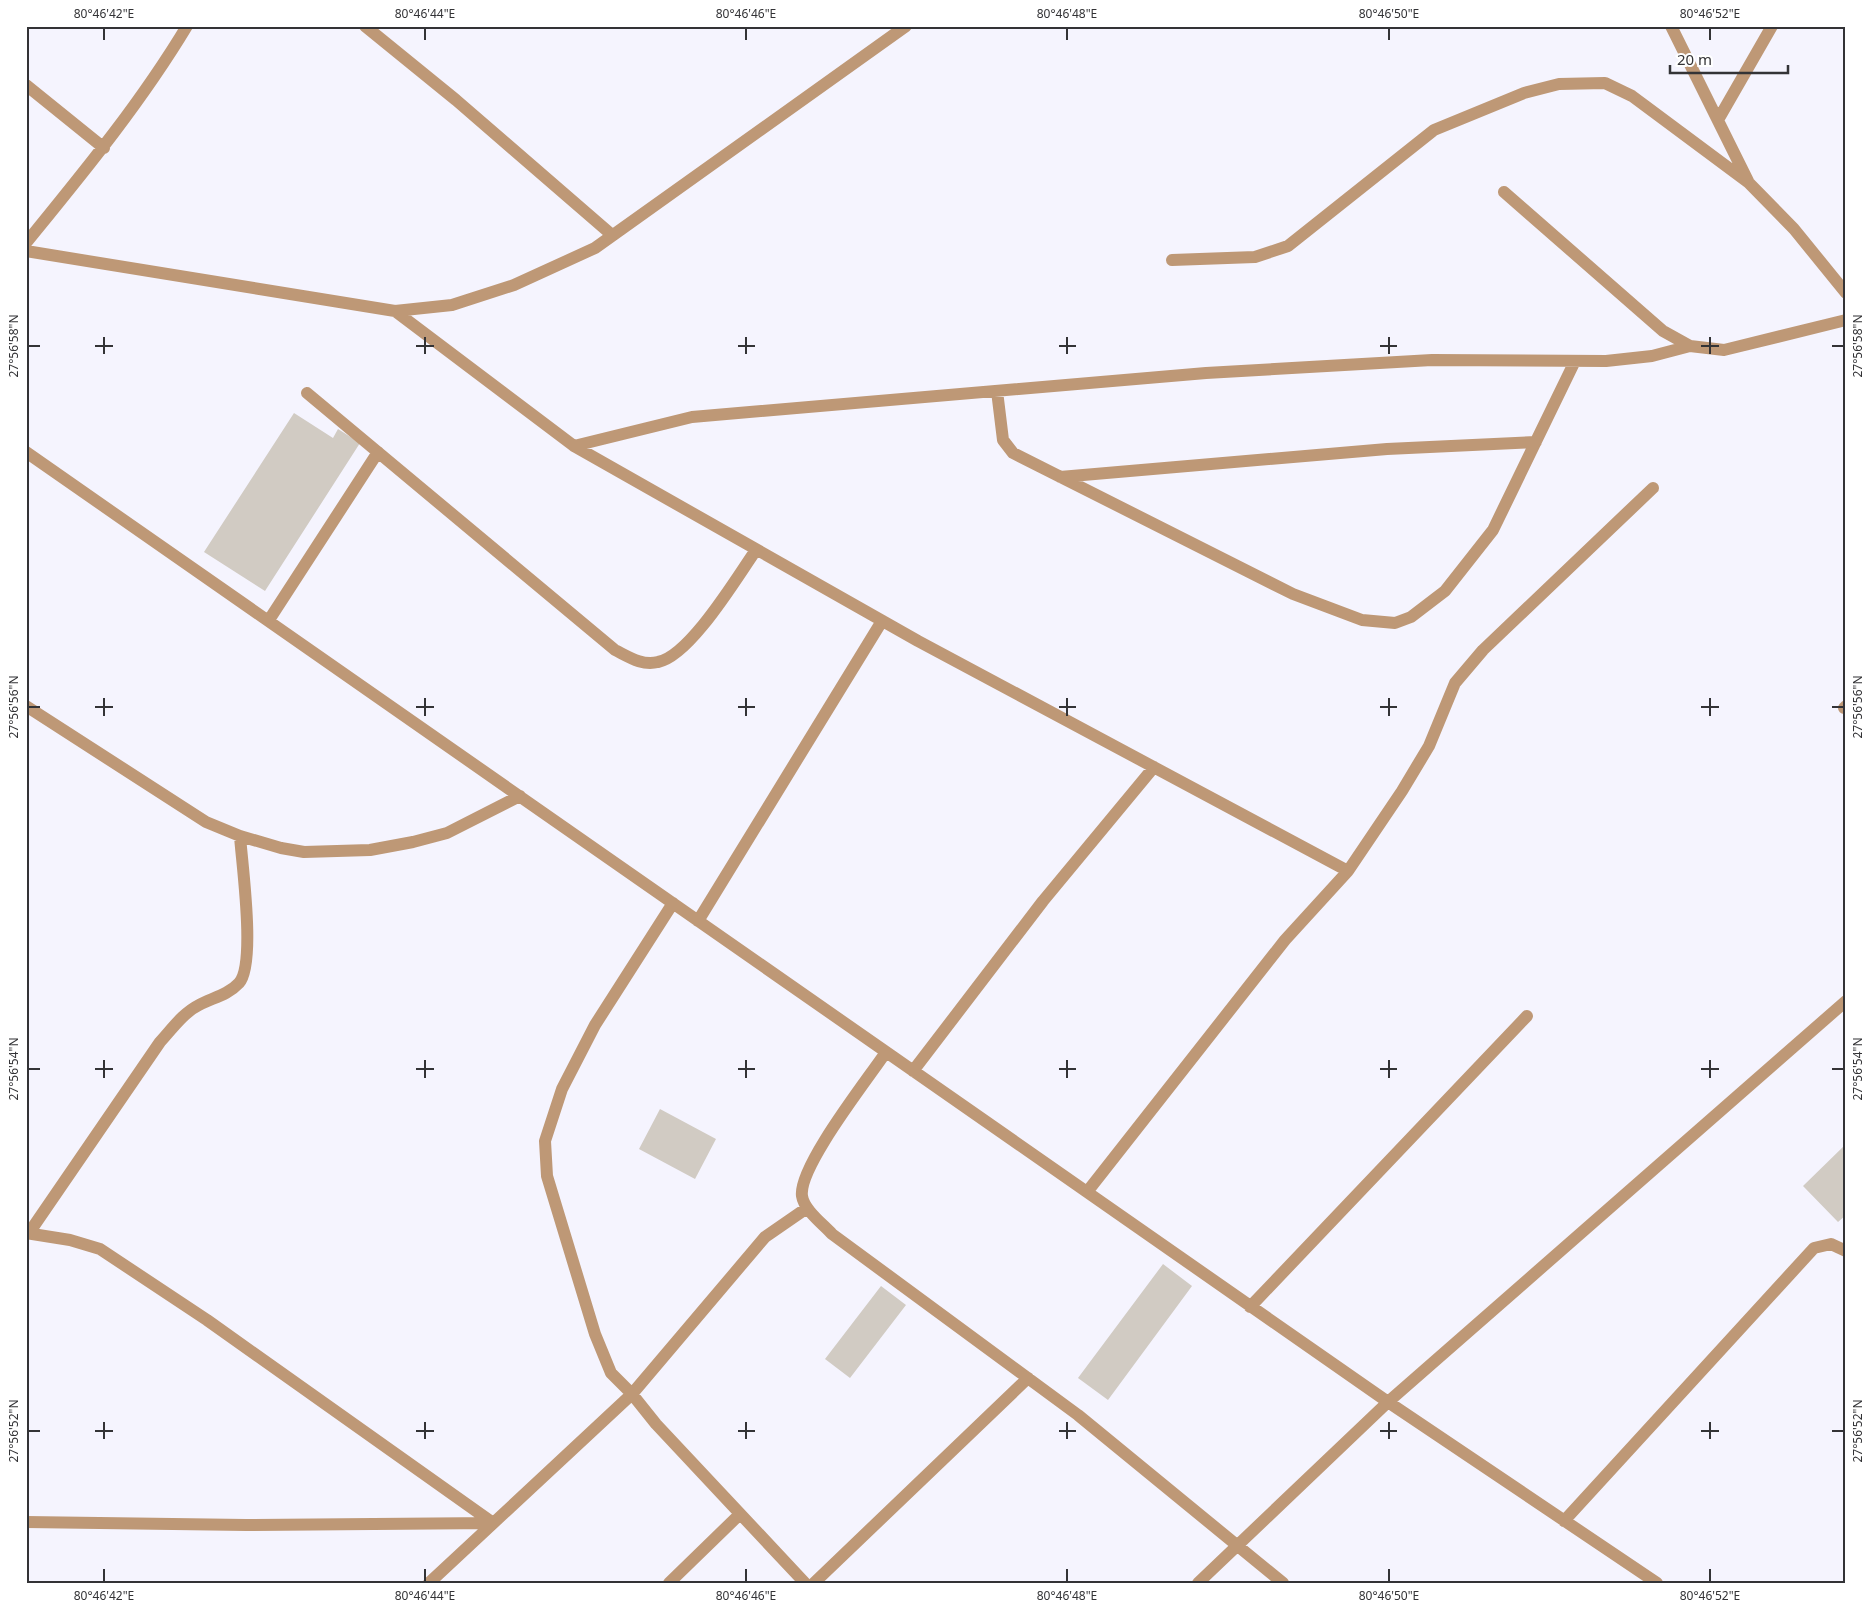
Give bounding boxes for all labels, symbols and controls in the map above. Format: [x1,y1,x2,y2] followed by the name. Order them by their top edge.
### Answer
[74,5,134,22] text: 80°46'42"E
[395,5,455,22] text: 80°46'44"E
[716,5,776,22] text: 80°46'46"E
[1037,5,1097,22] text: 80°46'48"E
[1359,5,1419,22] text: 80°46'50"E
[1680,5,1740,22] text: 80°46'52"E
[1670,42,1787,74] scale bar
[1677,49,1712,69] text: 20 m
[5,314,22,378] text: 27°56'58"N
[1849,314,1866,378] text: 27°56'58"N
[5,675,22,739] text: 27°56'56"N
[1849,675,1866,739] text: 27°56'56"N
[5,1037,22,1101] text: 27°56'54"N
[1849,1037,1866,1101] text: 27°56'54"N
[5,1399,22,1463] text: 27°56'52"N
[1849,1399,1866,1463] text: 27°56'52"N
[74,1587,134,1604] text: 80°46'42"E
[395,1587,455,1604] text: 80°46'44"E
[716,1587,776,1604] text: 80°46'46"E
[1037,1587,1097,1604] text: 80°46'48"E
[1359,1587,1419,1604] text: 80°46'50"E
[1680,1587,1740,1604] text: 80°46'52"E

